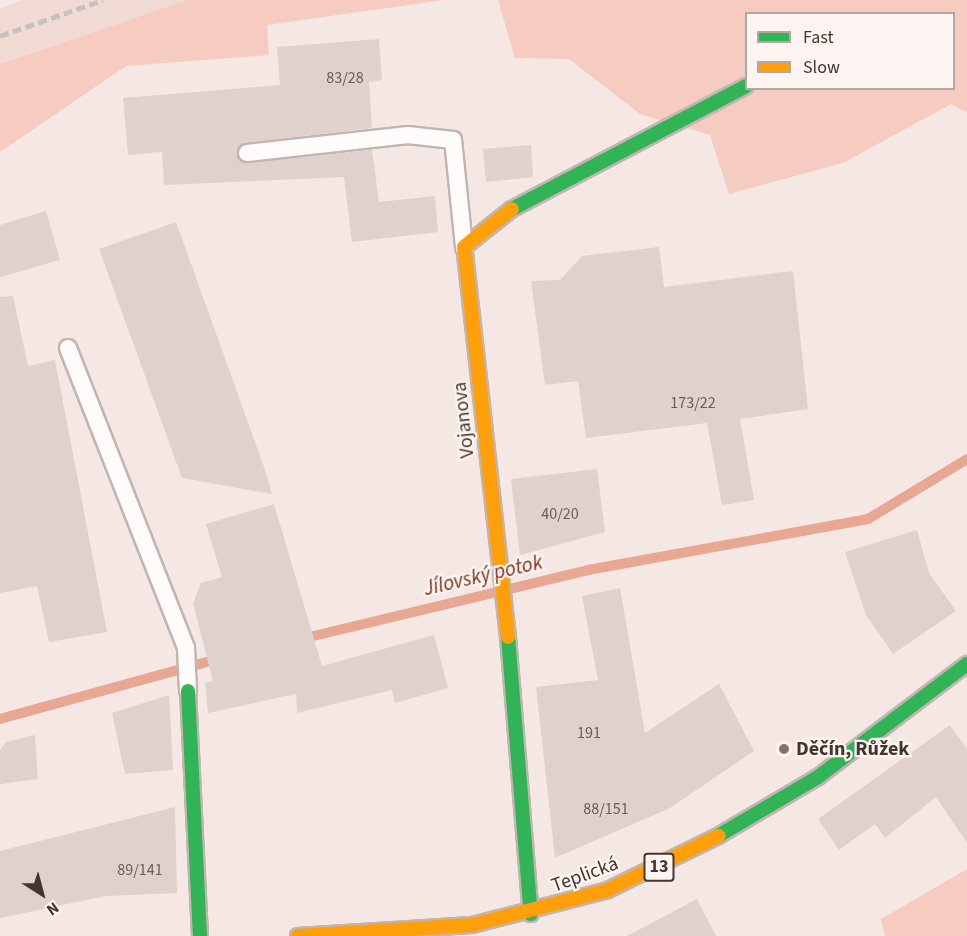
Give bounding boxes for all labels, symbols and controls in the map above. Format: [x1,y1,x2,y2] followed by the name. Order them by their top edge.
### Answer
[745,12,955,90] legend
[803,25,834,50] text: Fast
[803,55,840,80] text: Slow
[326,68,364,88] house number: 83/28
[448,381,480,459] street label: Vojanova
[670,393,716,413] house number: 173/22
[541,504,579,524] house number: 40/20
[421,549,545,601] water label: Jílovský potok
[577,723,601,743] house number: 191
[796,737,909,761] place label: Děčín, Růžek
[777,742,791,756] marker: Děčín, Růžek
[583,799,629,819] house number: 88/151
[548,852,622,898] street label: Teplická
[642,852,676,882] road number: 13
[117,860,163,880] house number: 89/141
[12,864,72,924] north arrow
[42,897,63,921] text: N

